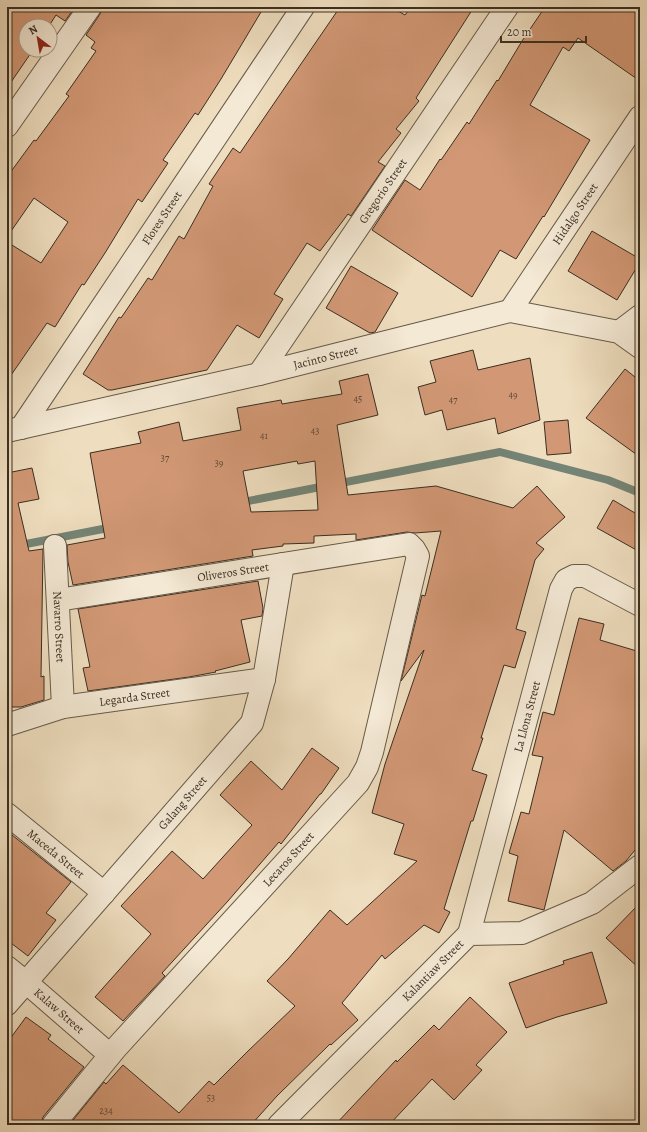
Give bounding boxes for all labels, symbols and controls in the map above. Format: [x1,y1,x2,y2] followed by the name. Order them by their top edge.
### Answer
[18,18,58,58] north arrow
[501,18,586,44] scale bar
[26,21,40,38] text: N
[507,24,531,40] text: 20 m
[355,155,411,227] street label: Gregorio Street
[549,180,602,248] street label: Hidalgo Street
[138,188,186,248] street label: Flores Street
[292,341,360,373] street label: Jacinto Street
[508,388,518,401] house number: 49
[354,392,362,405] house number: 45
[449,393,458,406] house number: 47
[311,424,319,437] house number: 43
[260,429,269,442] house number: 41
[161,451,170,464] house number: 37
[215,456,224,469] house number: 39
[196,558,270,586] street label: Oliveros Street
[49,591,69,663] street label: Navarro Street
[510,679,544,754] street label: La Llona Street
[98,684,171,710] street label: Legarda Street
[155,772,210,833] street label: Galang Street
[24,825,88,882] street label: Maceda Street
[259,828,318,890] street label: Lecaros Street
[398,936,467,1005] street label: Kalantiaw Street
[30,984,88,1037] street label: Kalaw Street
[207,1091,215,1104] house number: 53
[99,1104,113,1117] house number: 234

